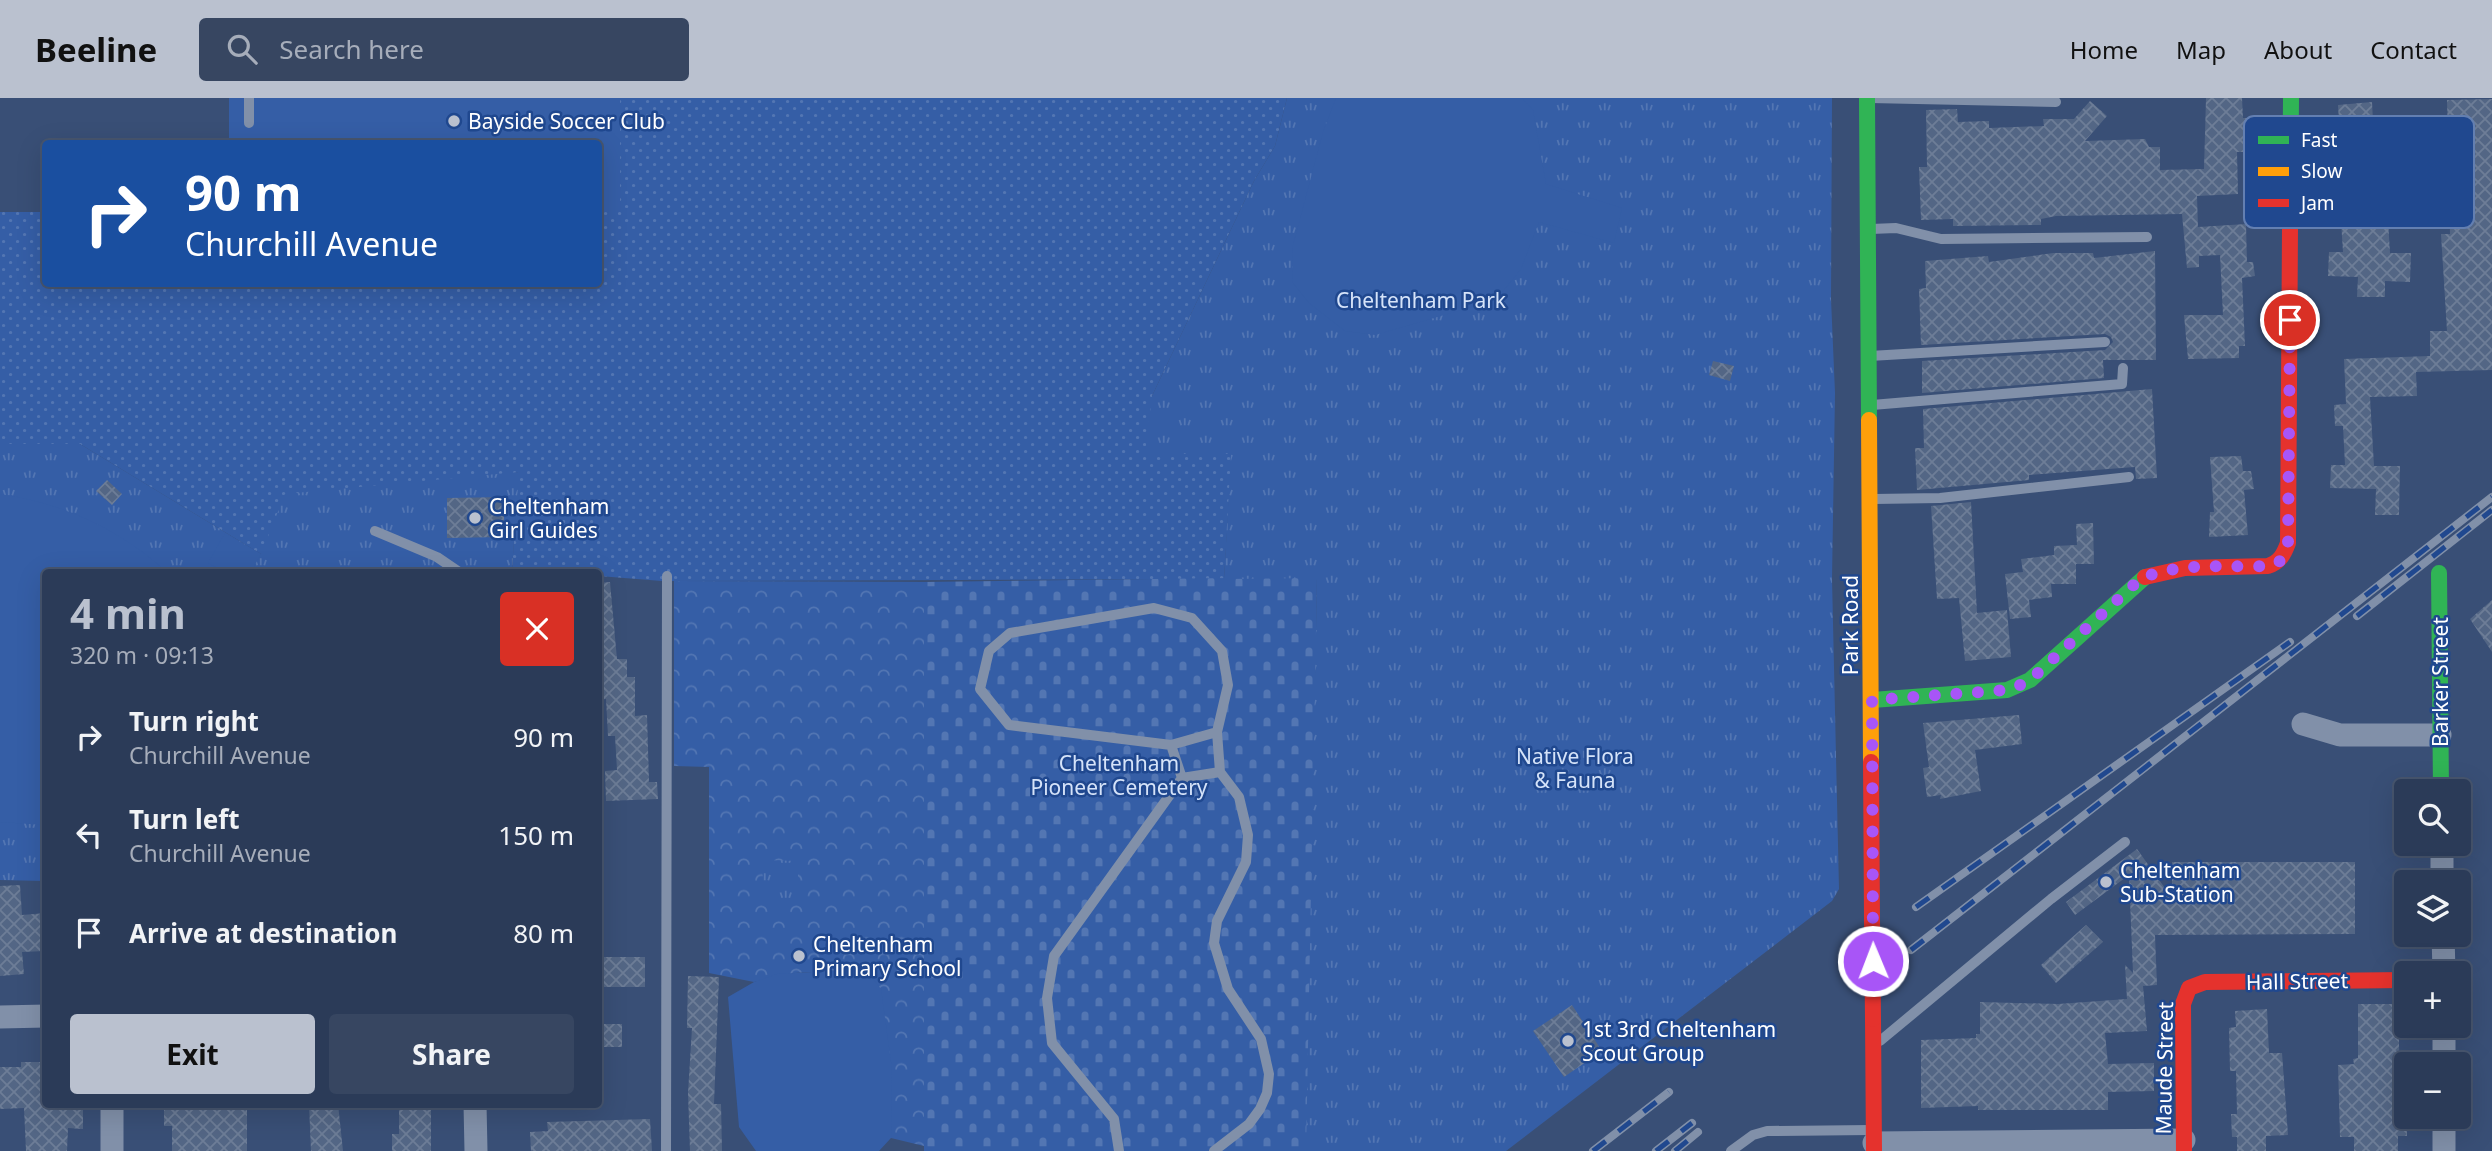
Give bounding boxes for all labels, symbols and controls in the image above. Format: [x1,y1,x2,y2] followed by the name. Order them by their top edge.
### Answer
[199,18,689,81] search box
[35,27,157,72] text: Beeline
[223,30,261,68] icon: search
[279,31,424,67] text: Search here
[2070,33,2138,66] text: Home
[2176,33,2226,66] text: Map
[2264,33,2332,66] text: About
[2370,33,2457,66] text: Contact
[468,107,665,135] place label: Bayside Soccer Club
[446,113,462,129] marker: Bayside Soccer Club
[2244,116,2474,228] legend
[2301,127,2338,153] text: Fast
[2301,158,2342,184] text: Slow
[185,159,302,225] text: 90 m
[70,168,161,259] icon: right
[2299,190,2335,216] text: Jam
[185,222,438,265] text: Churchill Avenue
[1336,286,1507,314] park label: Cheltenham Park
[2260,290,2320,350] pin
[2271,301,2309,339] icon: arrive
[489,492,609,544] place label: Cheltenham Girl Guides
[467,510,483,526] marker: Cheltenham Girl Guides
[1836,575,1864,675] street label: Park Road
[70,584,186,641] text: 4 min
[500,592,574,666] button: close
[2426,617,2454,747] street label: Barker Street
[70,639,214,671] text: 320 m · 09:13
[129,703,259,739] text: Turn right
[70,718,108,756] icon: right
[513,719,574,755] text: 90 m
[129,739,311,771] text: Churchill Avenue
[1516,742,1634,794] park label: Native Flora & Fauna
[1030,749,1208,801] park label: Cheltenham Pioneer Cemetery
[2394,779,2471,1129] map controls
[2394,779,2471,856] button: search
[129,801,240,837] text: Turn left
[70,816,108,854] icon: left
[498,817,574,853] text: 150 m
[129,837,311,869] text: Churchill Avenue
[2120,856,2240,908] place label: Cheltenham Sub-Station
[2394,870,2471,947] button: layers
[2098,874,2114,890] marker: Cheltenham Sub-Station
[70,914,108,952] icon: arrive
[129,915,398,951] text: Arrive at destination
[513,915,574,951] text: 80 m
[1836,924,1910,998] position arrow
[813,930,961,982] place label: Cheltenham Primary School
[791,948,807,964] marker: Cheltenham Primary School
[2394,961,2471,1038] button: +
[2246,966,2349,996] street label: Hall Street
[2149,1001,2179,1135] street label: Maude Street
[70,1014,315,1094] button: Exit
[329,1014,574,1094] button: Share
[1582,1015,1776,1067] place label: 1st 3rd Cheltenham Scout Group
[1560,1033,1576,1049] marker: 1st 3rd Cheltenham Scout Group
[2394,1052,2471,1129] button: −

